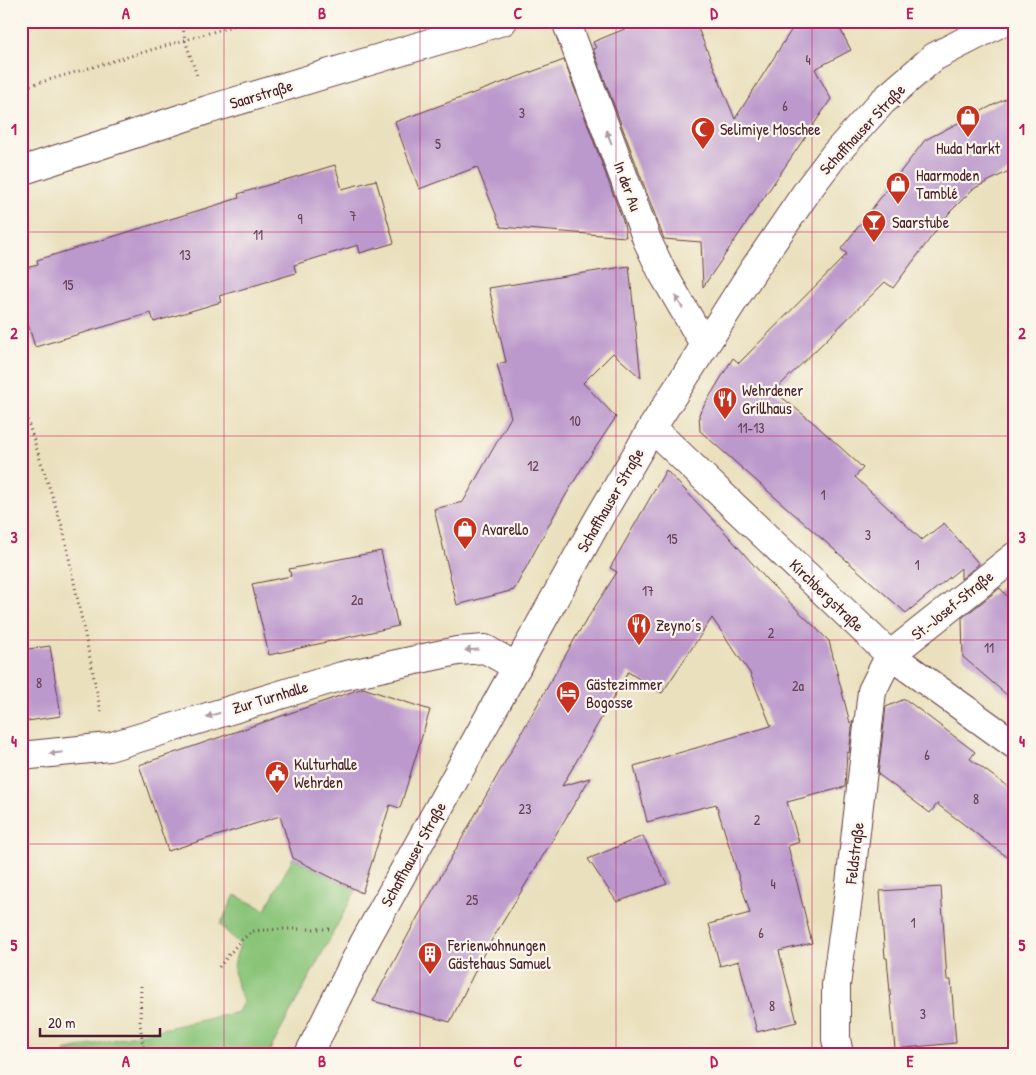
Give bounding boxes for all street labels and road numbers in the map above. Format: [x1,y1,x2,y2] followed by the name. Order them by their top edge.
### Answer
[227,74,296,114] street label: Saarstraße
[814,78,910,179] street label: Schaffhauser Straße
[609,158,647,214] street label: In der Au
[571,443,649,556] street label: Schaffhauser Straße
[785,554,870,637] street label: Kirchbergstraße
[906,565,998,645] street label: St.-Josef-Straße
[230,675,311,719] street label: Zur Turnhalle
[375,797,451,910] street label: Schaffhauser Straße
[839,820,869,886] street label: Feldstraße

